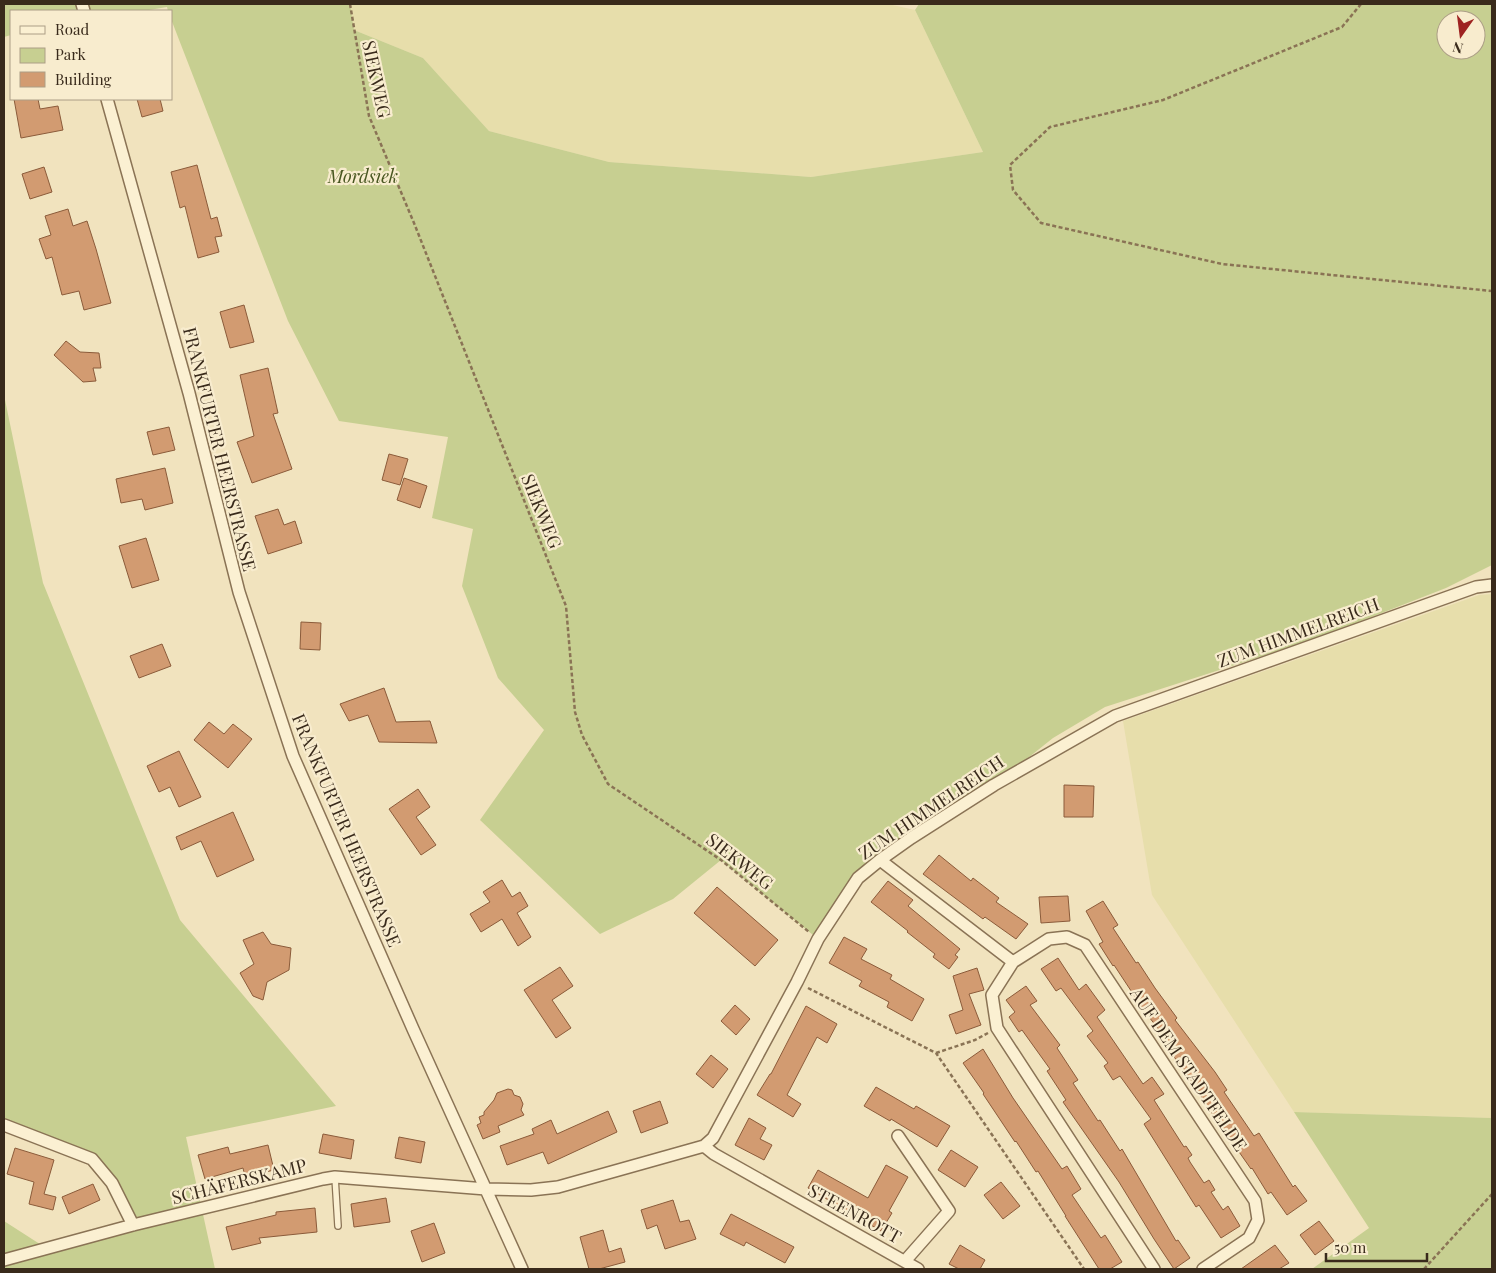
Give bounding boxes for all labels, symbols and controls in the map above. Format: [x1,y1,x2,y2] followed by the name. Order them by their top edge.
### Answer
[10,10,172,100] legend
[1436,10,1486,60] north arrow
[55,19,89,39] text: Road
[357,38,397,120] street label: SIEKWEG
[1451,38,1465,59] text: N
[55,44,87,64] text: Park
[55,69,112,89] text: Building
[327,164,398,188] park label: Mordsiek
[178,324,262,574] street label: FRANKFURTER HEERSTRASSE
[516,470,568,552] street label: SIEKWEG
[1214,592,1382,672] street label: ZUM HIMMELREICH
[287,710,407,950] street label: FRANKFURTER HEERSTRASSE
[854,749,1008,865] street label: ZUM HIMMELREICH
[702,827,779,895] street label: SIEKWEG
[1125,982,1253,1156] street label: AUF DEM STADTFELDE
[169,1153,309,1209] street label: SCHÄFERSKAMP
[804,1178,906,1248] street label: STEENROTT
[1326,1230,1427,1262] scale bar
[1334,1237,1367,1257] text: 50 m

